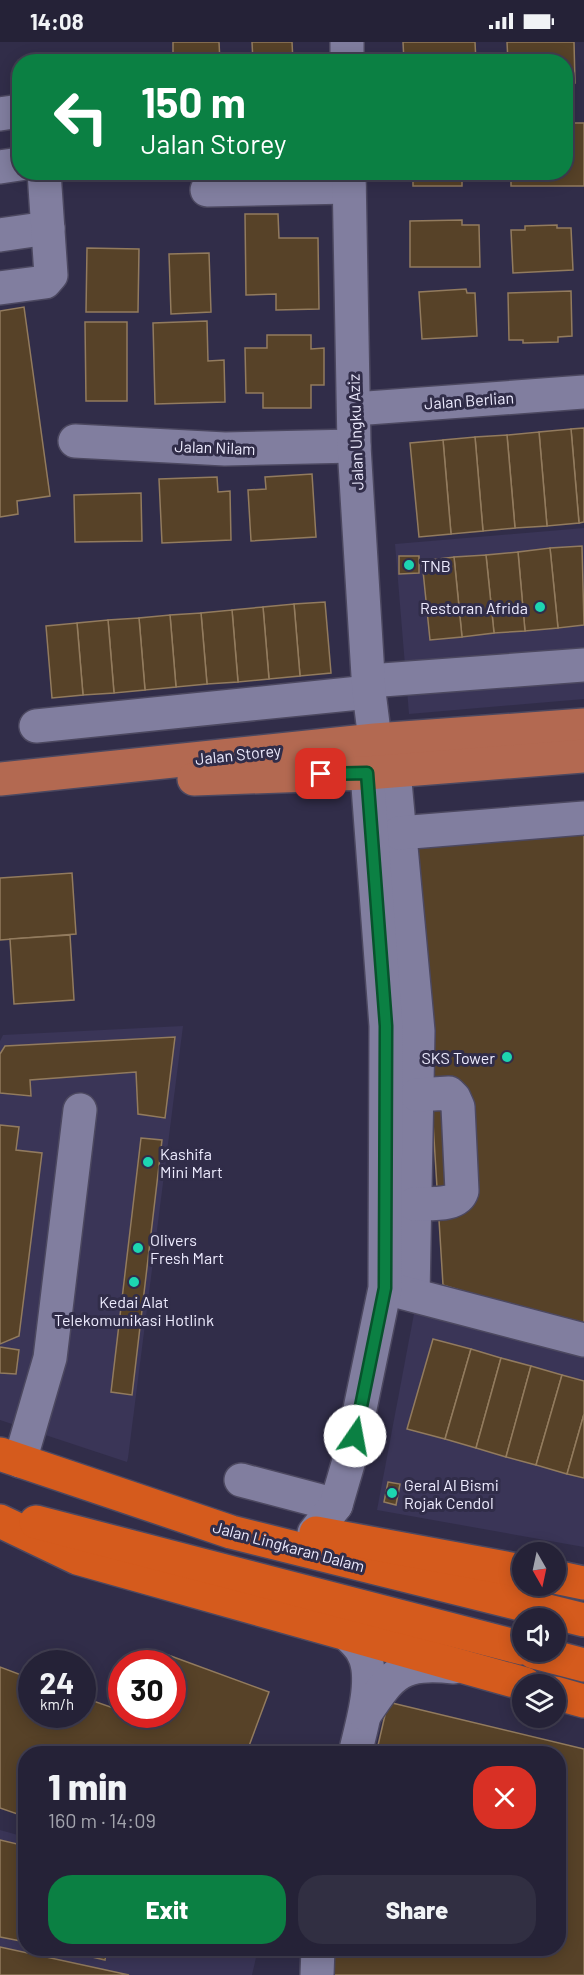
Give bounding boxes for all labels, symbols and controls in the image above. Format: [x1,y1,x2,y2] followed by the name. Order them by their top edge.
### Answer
[30,8,84,34] text: 14:08
[141,76,246,126] text: 150 m
[42,78,120,156] icon: left
[141,127,286,159] text: Jalan Storey
[343,373,367,491] street label: Jalan Ungku Aziz
[423,387,515,413] street label: Jalan Berlian
[174,436,256,458] street label: Jalan Nilam
[421,556,451,575] place label: TNB
[402,558,416,572] marker: TNB
[420,598,528,617] place label: Restoran Afrida
[533,600,547,614] marker: Restoran Afrida
[194,740,282,768] street label: Jalan Storey
[295,748,346,799] pin
[304,757,337,790] icon: arrive
[421,1048,495,1067] place label: SKS Tower
[500,1050,514,1064] marker: SKS Tower
[160,1144,223,1181] place label: Kashifa Mini Mart
[141,1155,155,1169] marker: Kashifa Mini Mart
[150,1230,224,1267] place label: Olivers Fresh Mart
[131,1241,145,1255] marker: Olivers Fresh Mart
[127,1275,141,1289] marker: Kedai Alat Telekomunikasi Hotlink
[54,1292,214,1329] place label: Kedai Alat Telekomunikasi Hotlink
[323,1404,387,1468] position arrow
[404,1475,499,1512] place label: Geral Al Bismi Rojak Cendol
[385,1486,399,1500] marker: Geral Al Bismi Rojak Cendol
[211,1517,367,1575] street label: Jalan Lingkaran Dalam
[512,1542,566,1596] north arrow
[512,1542,566,1728] map controls
[512,1608,566,1662] button: sound
[108,1650,186,1728] speed limit sign: 30
[40,1664,74,1700] text: 24
[512,1674,566,1728] button: layers
[40,1695,74,1713] text: km/h
[48,1764,127,1807] text: 1 min
[473,1766,536,1829] button: close
[48,1808,156,1832] text: 160 m · 14:09
[48,1875,286,1944] button: Exit
[298,1875,536,1944] button: Share

